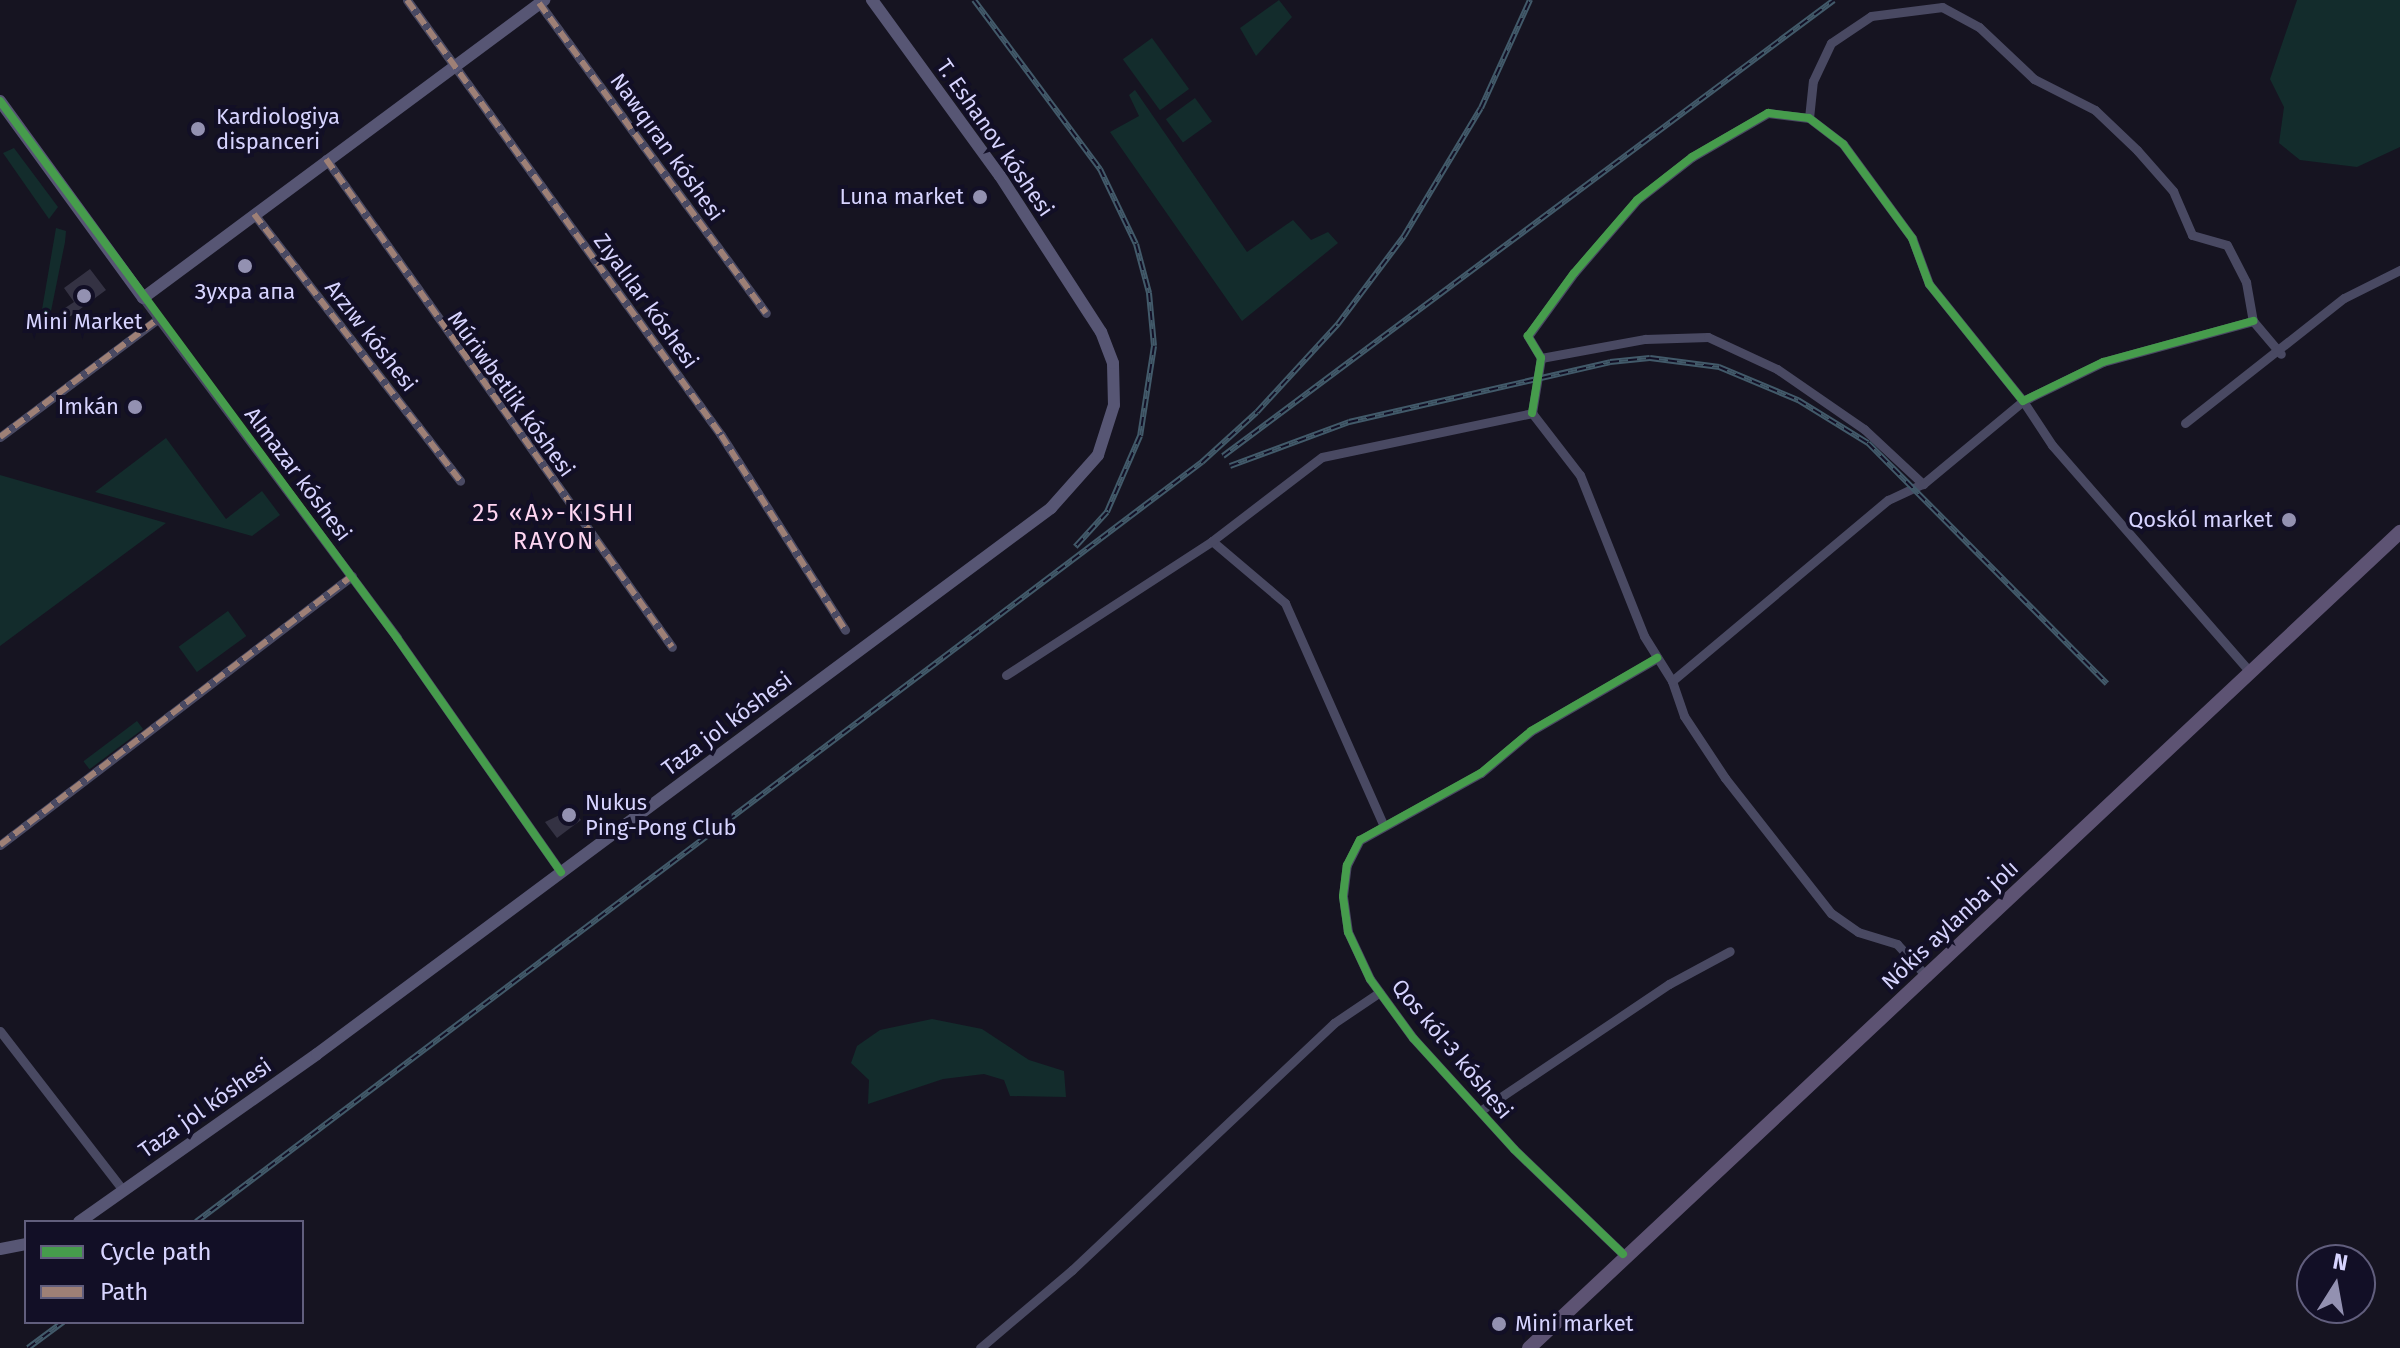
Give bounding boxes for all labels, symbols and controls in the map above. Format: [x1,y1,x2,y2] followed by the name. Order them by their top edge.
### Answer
[931,54,1059,222] street label: T. Eshanov kóshesi
[605,68,729,226] street label: Nawqıran kóshesi
[216,103,340,154] place label: Kardiologiya dispanceri
[187,118,209,140] marker: Kardiologiya dispanceri
[840,184,964,210] place label: Luna market
[971,188,989,206] marker: Luna market
[588,228,704,374] street label: Zıyalılar kóshesi
[236,257,254,275] marker: Зухра апа
[319,275,423,397] street label: Arzıw kóshesi
[195,279,295,305] place label: Зухра апа
[75,287,93,305] marker: Mini Market
[442,306,580,482] street label: Múriwbetlik kóshesi
[26,309,142,335] place label: Mini Market
[58,394,119,420] place label: Imkán
[126,398,144,416] marker: Imkán
[239,402,357,546] street label: Almazar kóshesi
[473,500,635,556] district label: 25 «A»-KISHI RAYON
[2128,507,2273,533] place label: Qoskól market
[2280,511,2298,529] marker: Qoskól market
[657,666,797,782] street label: Taza jol kóshesi
[585,789,737,840] place label: Nukus Ping-Pong Club
[560,806,578,824] marker: Nukus Ping-Pong Club
[1876,855,2024,995] street label: Nókis aylanba jolı
[1386,974,1518,1124] street label: Qos kól-3 kóshesi
[133,1052,277,1164] street label: Taza jol kóshesi
[24,1220,304,1324] legend
[100,1238,212,1266] text: Cycle path
[2296,1244,2376,1324] north arrow
[2331,1247,2350,1277] text: N
[100,1278,148,1306] text: Path
[1515,1311,1634,1337] place label: Mini market
[1490,1315,1508,1333] marker: Mini market

